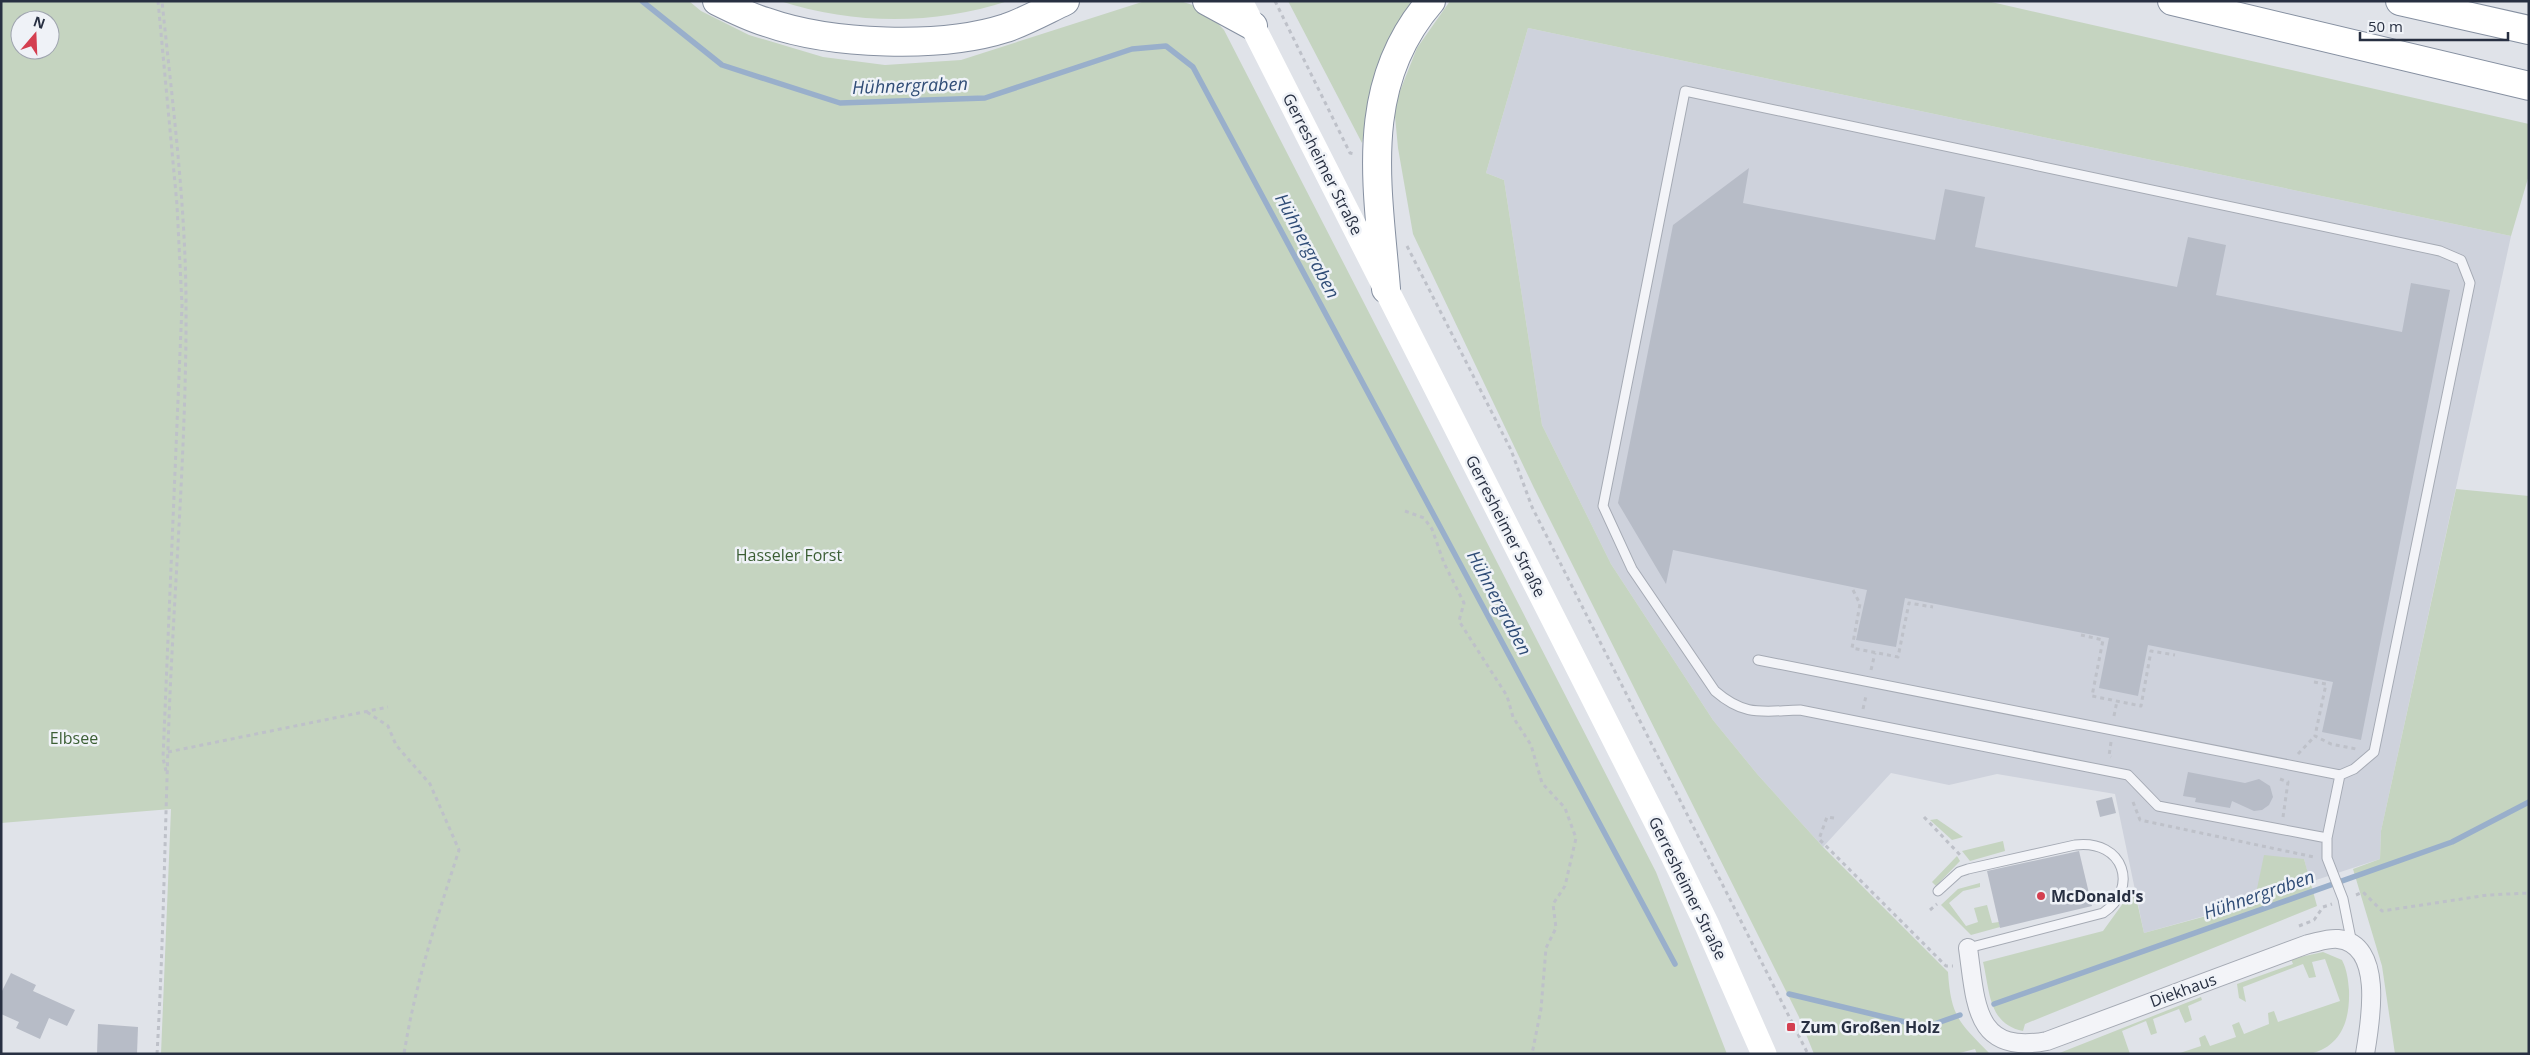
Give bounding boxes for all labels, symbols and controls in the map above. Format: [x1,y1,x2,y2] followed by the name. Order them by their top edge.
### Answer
[10,10,60,60] north arrow
[2360,10,2508,42] scale bar
[31,11,48,33] text: N
[2368,16,2403,36] text: 50 m
[852,71,968,99] water label: Hühnergraben
[1278,89,1368,239] street label: Gerresheimer Straße
[1270,189,1346,302] water label: Hühnergraben
[1461,451,1551,601] street label: Gerresheimer Straße
[736,544,842,566] park label: Hasseler Forst
[1462,546,1538,659] water label: Hühnergraben
[50,727,98,749] park label: Elbsee
[1644,813,1732,963] street label: Gerresheimer Straße
[2200,864,2317,924] water label: Hühnergraben
[2051,885,2144,907] place label: McDonald's
[2035,890,2047,902] marker: McDonald's
[2147,968,2219,1012] street label: Diekhaus
[1801,1016,1940,1038] place label: Zum Großen Holz
[1785,1021,1797,1033] marker: Zum Großen Holz

